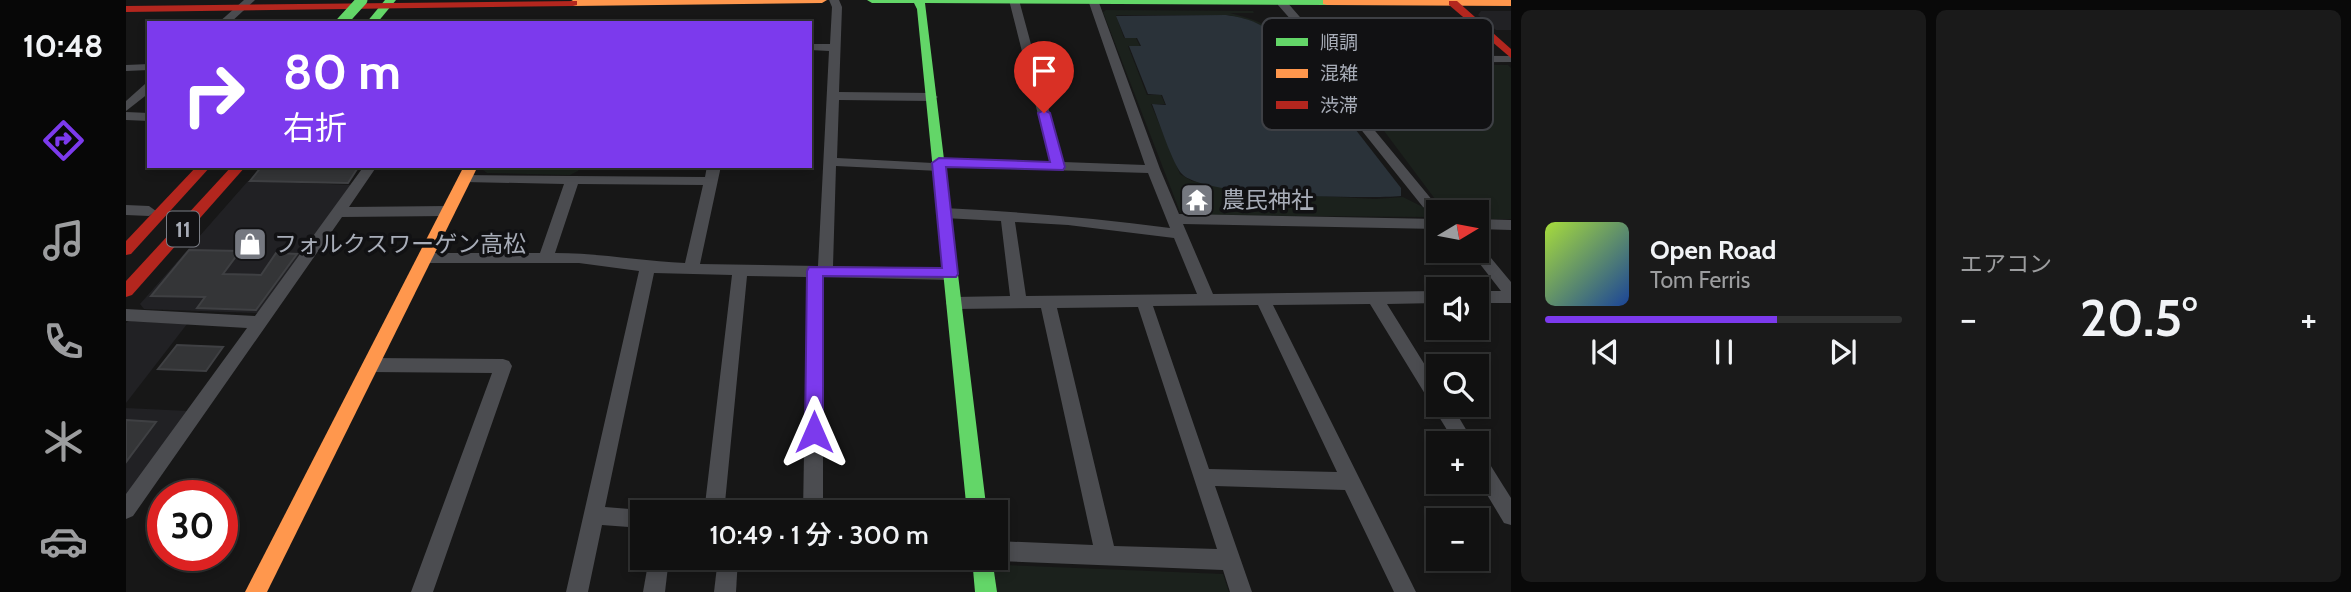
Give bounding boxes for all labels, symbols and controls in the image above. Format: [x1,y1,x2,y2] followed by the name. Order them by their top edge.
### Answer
[1262,18,1493,130] legend
[23,26,103,65] text: 10:48
[1320,31,1358,54] text: 順調
[1014,41,1074,113] pin
[283,42,401,101] text: 80 m
[168,49,259,140] icon: right
[1025,52,1063,90] icon: arrive
[1320,62,1358,85] text: 混雑
[1320,94,1358,117] text: 渋滞
[283,108,347,147] text: 右折
[39,116,88,165] icon: directions
[1178,181,1216,219] temple icon: 農民神社
[1222,186,1314,214] place label: 農民神社
[1426,200,1489,262] north arrow
[1426,200,1489,571] map controls
[167,212,199,246] road number: 11
[39,216,88,265] icon: music
[231,225,269,263] shop icon: フォルクスワーゲン高松
[274,230,526,258] place label: フォルクスワーゲン高松
[1650,234,1776,266] text: Open Road
[1960,250,2052,278] text: エアコン
[1650,266,1750,294] text: Tom Ferris
[1426,277,1489,340] button: sound
[2080,286,2197,349] text: 20.5°
[1960,295,1977,342] text: −
[2300,295,2317,342] text: +
[39,317,88,366] icon: phone
[1586,333,1624,371] icon: previous
[1705,333,1743,371] icon: pause
[1824,333,1862,371] icon: next
[1426,354,1489,417] button: search
[777,395,851,469] position arrow
[39,417,88,466] icon: climate
[1426,431,1489,494] button: +
[147,480,238,571] speed limit sign: 30
[1426,508,1489,571] button: −
[39,517,88,566] icon: car
[709,519,929,551] text: 10:49 · 1 分 · 300 m

